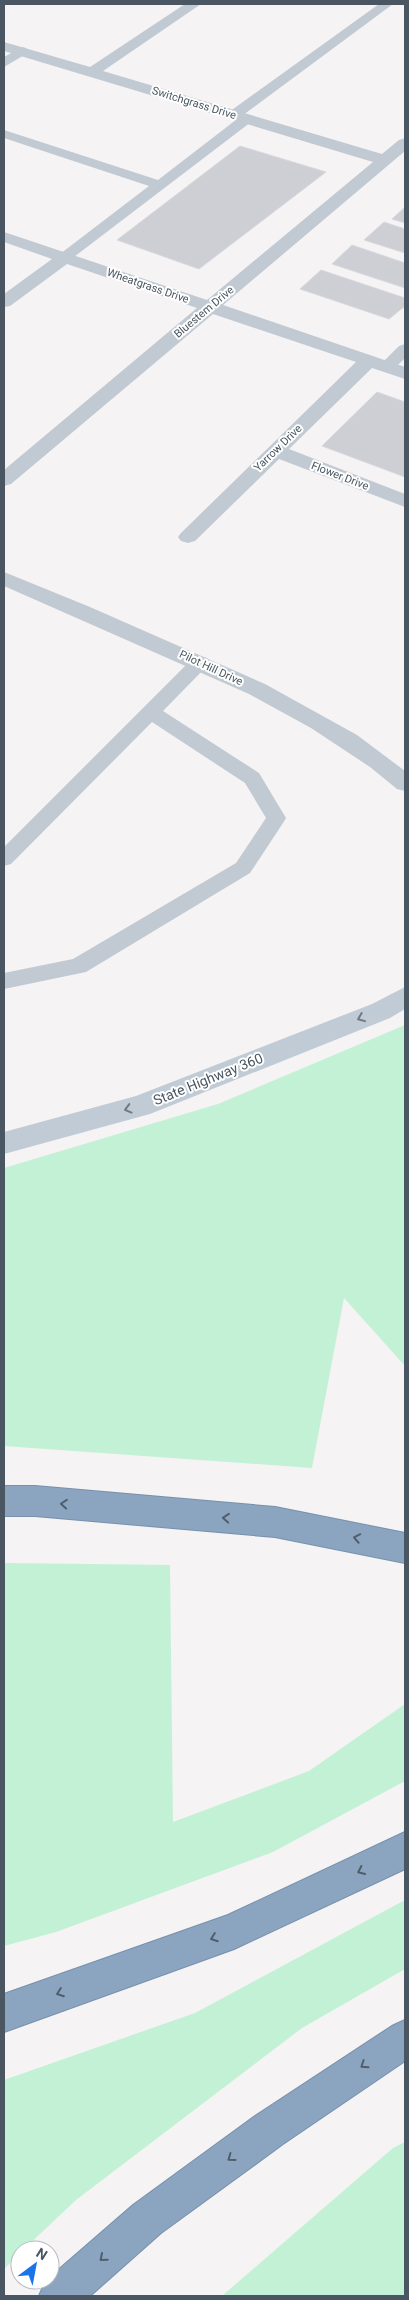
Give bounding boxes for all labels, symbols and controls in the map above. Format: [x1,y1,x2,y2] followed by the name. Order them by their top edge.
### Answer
[150,84,238,122] street label: Switchgrass Drive
[105,266,191,306] street label: Wheatgrass Drive
[172,283,237,341] street label: Bluestem Drive
[251,422,305,474] street label: Yarrow Drive
[310,459,371,493] street label: Flower Drive
[177,648,245,688] street label: Pilot Hill Drive
[358,1013,366,1023] one-way arrow
[151,1050,265,1108] street label: State Highway 360
[124,1103,133,1114] one-way arrow
[60,1498,68,1509] one-way arrow
[222,1513,230,1524] one-way arrow
[353,1534,362,1544] one-way arrow
[357,1865,366,1875] one-way arrow
[210,1933,218,1943] one-way arrow
[57,1987,65,1997] one-way arrow
[360,2059,370,2068] one-way arrow
[227,2152,237,2161] one-way arrow
[10,2240,60,2290] north arrow
[33,2245,50,2263] text: N
[99,2252,108,2261] one-way arrow

